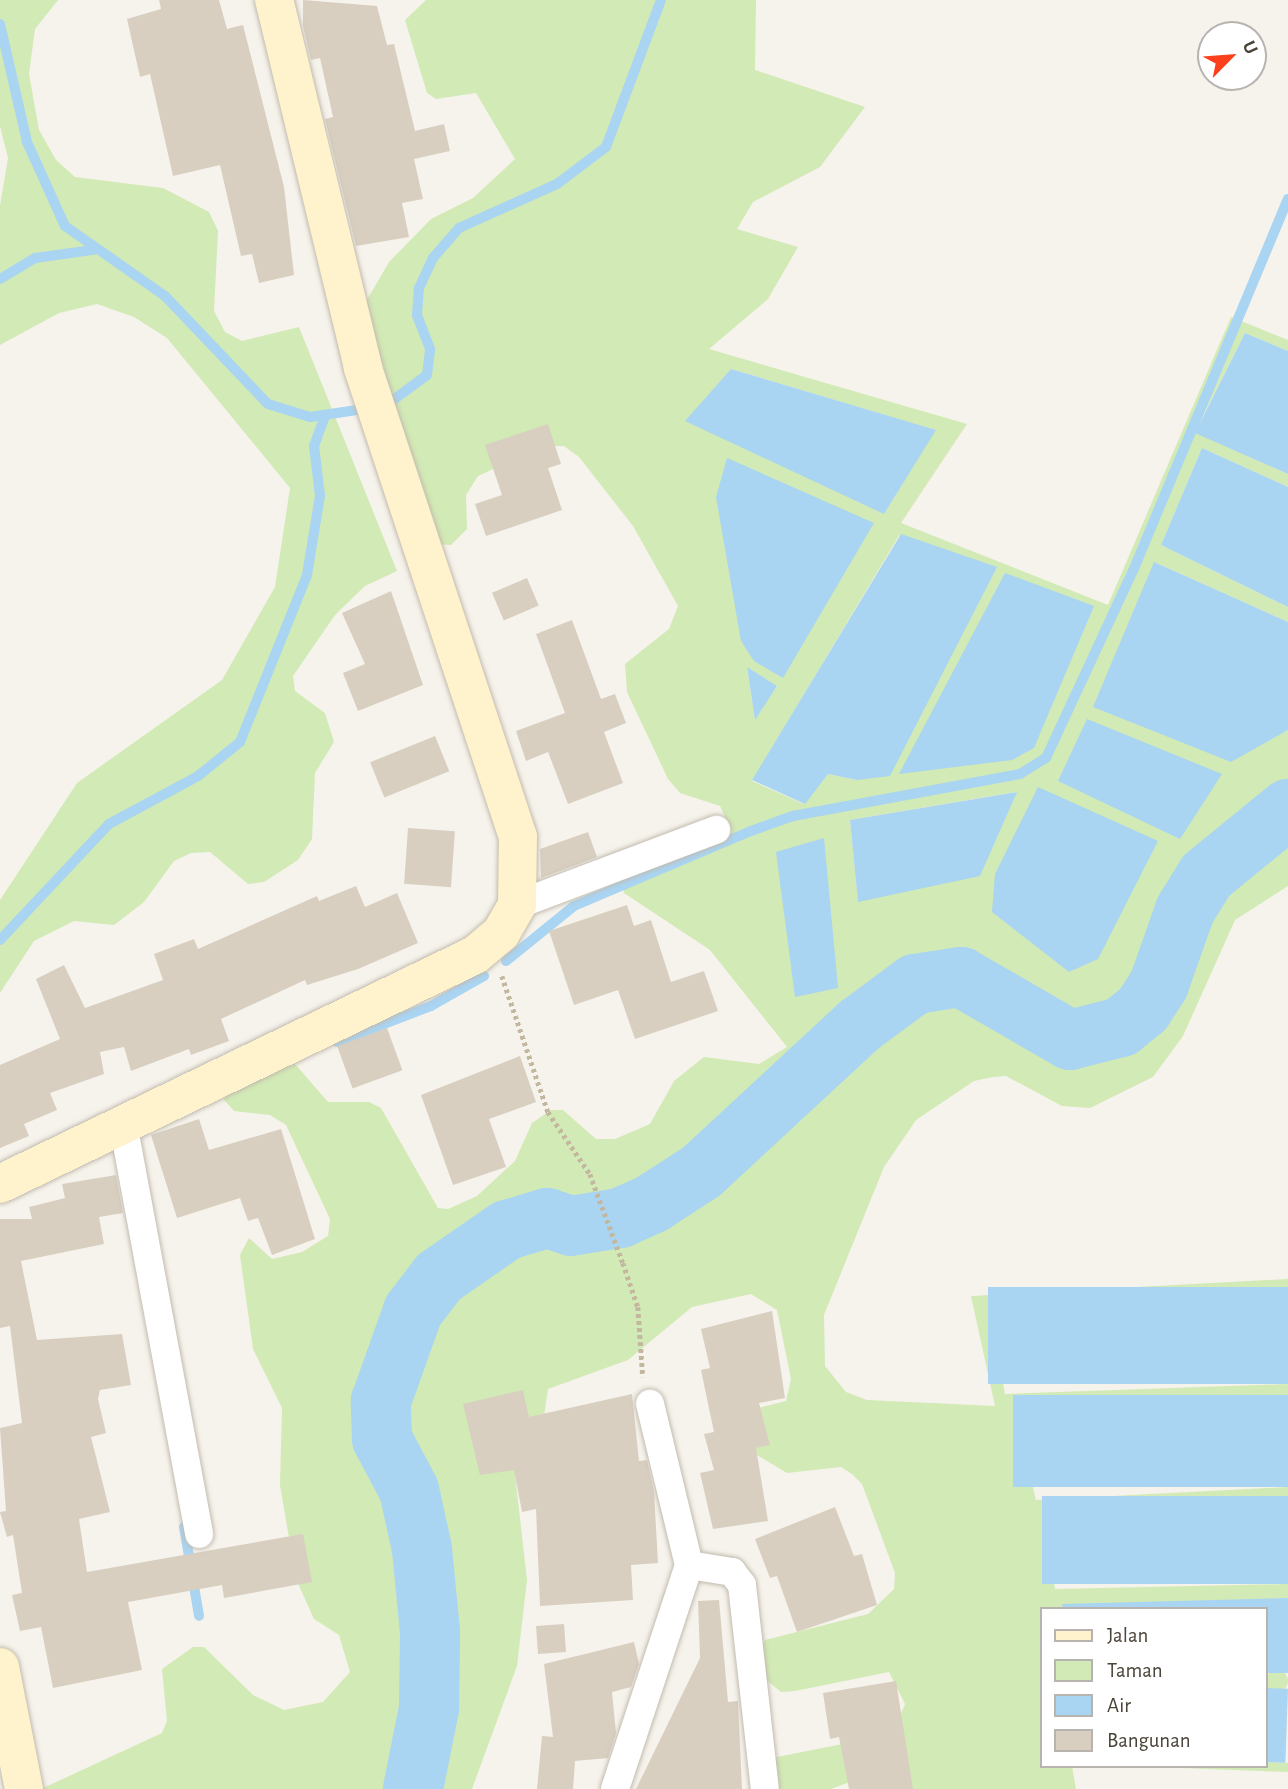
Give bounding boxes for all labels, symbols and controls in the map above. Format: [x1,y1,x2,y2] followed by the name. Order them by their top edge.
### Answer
[1197,21,1267,91] north arrow
[1239,38,1261,57] text: U
[1040,1607,1267,1768] legend
[1107,1625,1148,1646] text: Jalan
[1107,1660,1163,1681] text: Taman
[1107,1695,1131,1716] text: Air
[1107,1730,1191,1751] text: Bangunan

